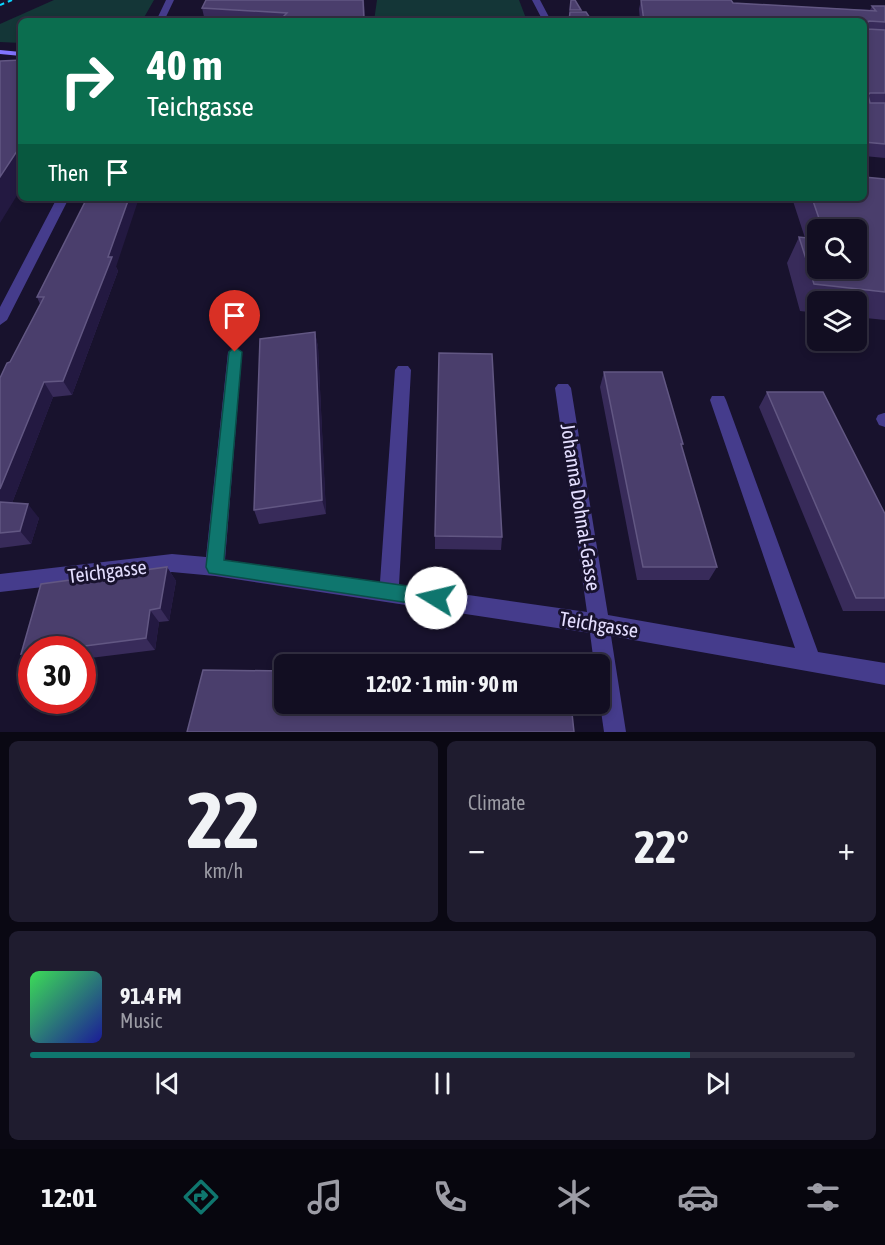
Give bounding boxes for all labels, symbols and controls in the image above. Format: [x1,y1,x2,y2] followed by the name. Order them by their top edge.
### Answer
[147,41,222,89] text: 40 m
[48,42,126,120] icon: right
[147,91,254,122] text: Teichgasse
[101,156,134,189] icon: arrive
[48,160,89,186] text: Then
[807,219,867,351] map controls
[807,219,867,279] button: search
[209,290,260,352] pin
[807,291,867,351] button: layers
[218,299,251,332] icon: arrive
[556,422,606,592] street label: Johanna Dohnal-Gasse
[66,555,148,587] street label: Teichgasse
[404,566,468,630] position arrow
[558,606,640,642] street label: Teichgasse
[18,636,96,714] speed limit sign: 30
[366,671,518,697] text: 12:02 · 1 min · 90 m
[187,775,260,865] text: 22
[468,791,525,814] text: Climate
[634,821,689,873] text: 22°
[468,829,485,867] text: −
[838,829,855,867] text: +
[204,859,243,882] text: km/h
[120,983,182,1009] text: 91.4 FM
[120,1009,162,1032] text: Music
[151,1067,184,1100] icon: previous
[426,1067,459,1100] icon: pause
[701,1067,734,1100] icon: next
[180,1176,222,1218] icon: directions
[304,1176,346,1218] icon: music
[429,1176,471,1218] icon: phone
[553,1176,595,1218] icon: climate
[677,1176,719,1218] icon: car
[802,1176,844,1218] icon: filters
[41,1182,97,1213] text: 12:01

